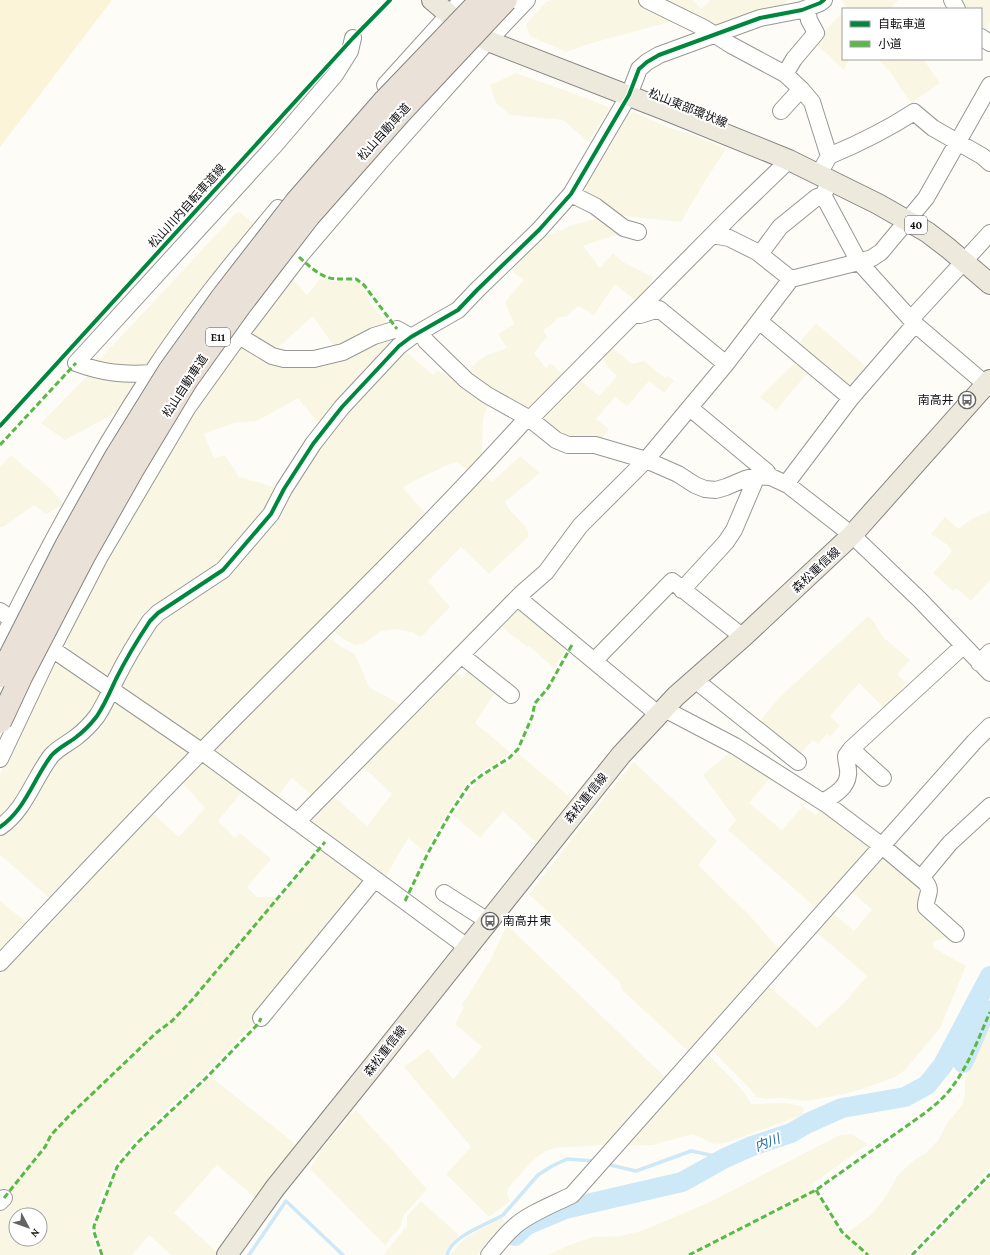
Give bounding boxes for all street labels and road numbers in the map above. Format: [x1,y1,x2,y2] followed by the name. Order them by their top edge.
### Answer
[646,86,730,130] street label: 松山東部環状線
[355,101,413,163] street label: 松山自動車道
[146,161,228,251] street label: 松山川内自転車道線
[905,216,927,234] road number: 40
[206,328,230,346] road number: E11
[160,352,210,420] street label: 松山自動車道
[789,544,843,596] street label: 森松重信線
[562,770,610,826] street label: 森松重信線
[361,1023,409,1079] street label: 森松重信線

